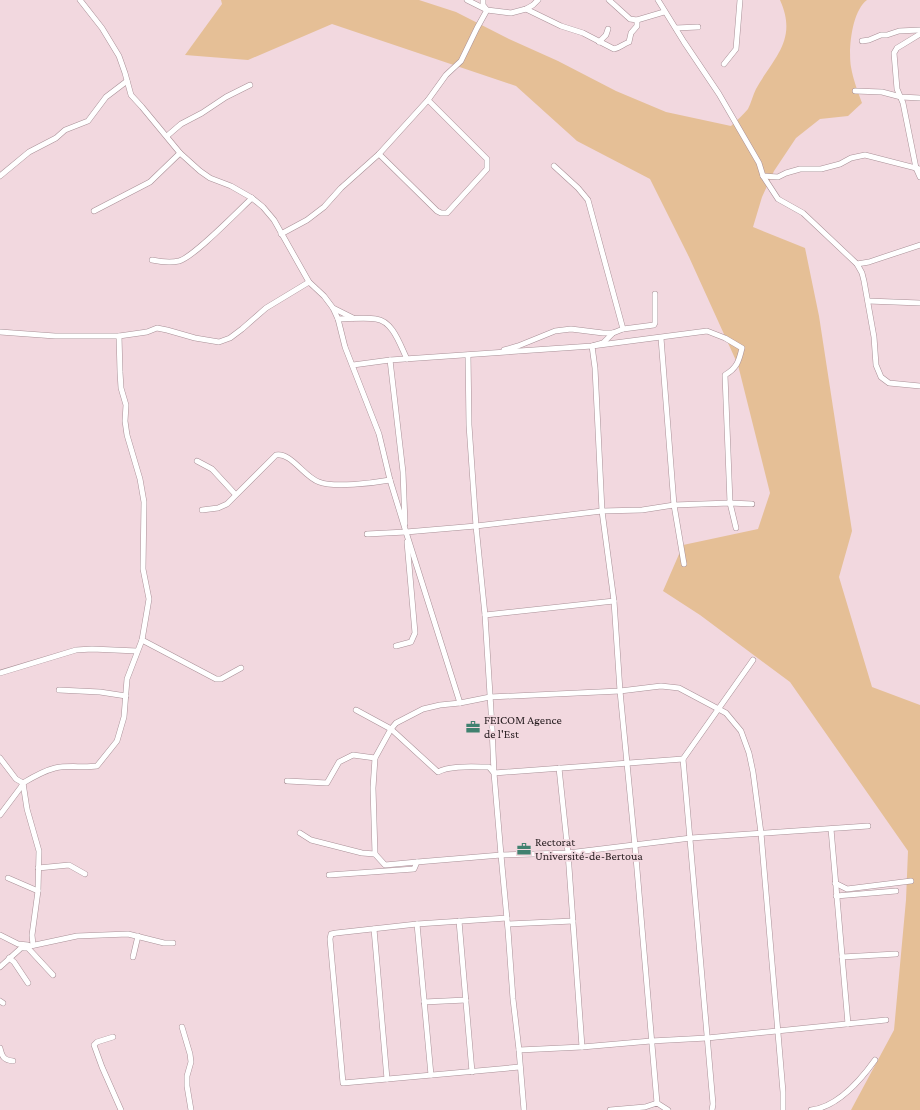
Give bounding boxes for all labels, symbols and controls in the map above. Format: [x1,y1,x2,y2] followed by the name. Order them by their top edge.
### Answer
[484,713,562,741] place label: FEICOM Agence de l'Est
[465,719,481,735] office icon: FEICOM Agence de l'Est
[535,835,643,863] place label: Rectorat Université-de-Bertoua
[516,841,532,857] office icon: Rectorat Université-de-Bertoua

